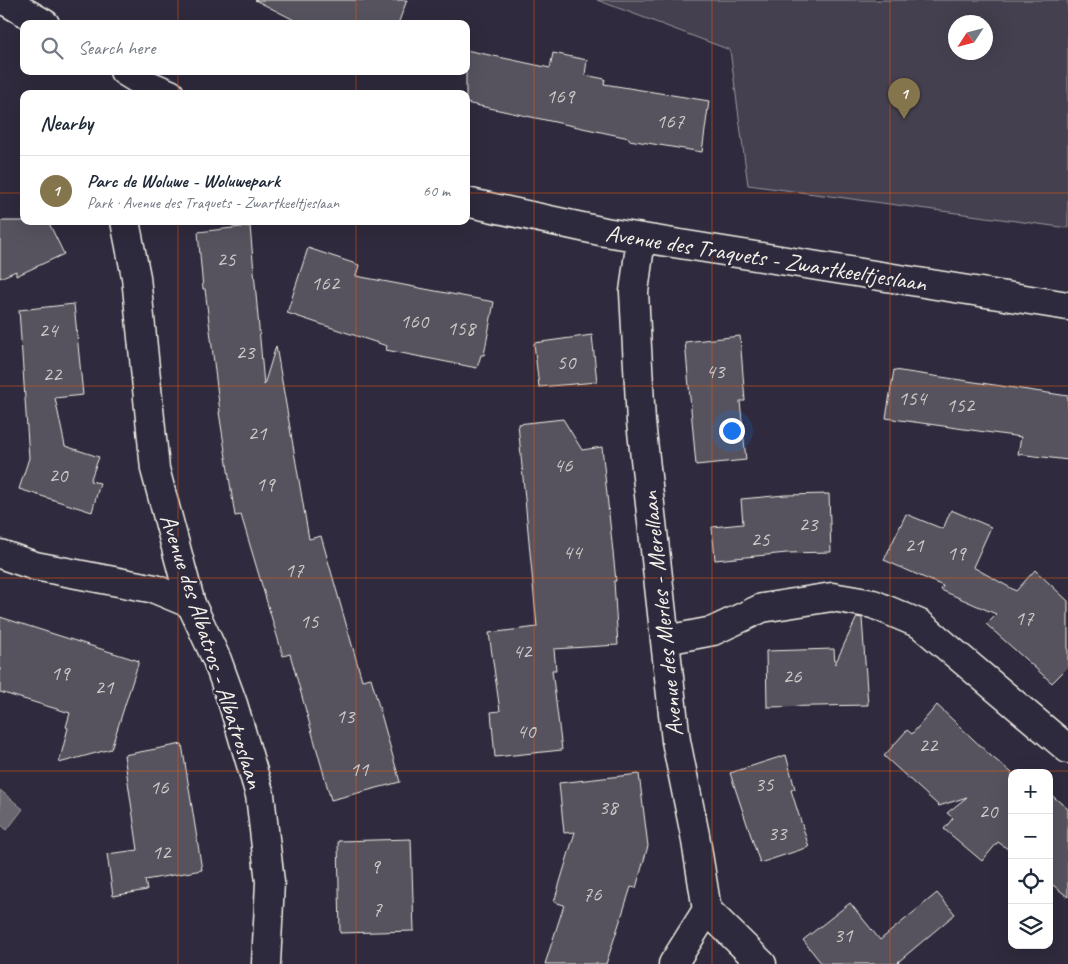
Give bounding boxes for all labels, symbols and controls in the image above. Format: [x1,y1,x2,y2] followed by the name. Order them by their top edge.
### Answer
[948,15,993,60] north arrow
[20,20,470,75] search box
[38,34,66,62] icon: search
[78,36,155,60] text: Search here
[888,78,920,119] pin: 1
[546,83,576,109] house number: 169
[656,108,686,134] house number: 167
[40,110,93,136] text: Nearby
[87,169,280,193] text: Parc de Woluwe - Woluwepark
[52,181,60,201] text: 1
[423,181,450,201] text: 60 m
[87,193,339,213] text: Park · Avenue des Traquets - Zwartkeeltjeslaan
[604,218,930,298] street label: Avenue des Traquets - Zwartkeeltjeslaan
[217,246,237,272] house number: 25
[311,270,341,296] house number: 162
[400,308,430,334] house number: 160
[447,315,478,341] house number: 158
[39,317,60,343] house number: 24
[236,339,256,365] house number: 23
[557,349,577,375] house number: 50
[706,358,726,384] house number: 43
[43,361,63,387] house number: 22
[898,385,929,411] house number: 154
[946,392,976,418] house number: 152
[719,418,745,444] your location
[248,420,268,446] house number: 21
[554,452,573,478] house number: 46
[49,462,69,488] house number: 20
[256,471,276,497] house number: 19
[634,489,690,738] street label: Avenue des Merles - Merellaan
[153,510,271,793] street label: Avenue des Albatros - Albatroslaan
[799,511,819,537] house number: 23
[751,526,771,552] house number: 25
[905,532,925,558] house number: 21
[563,539,584,565] house number: 44
[947,540,967,566] house number: 19
[285,557,305,583] house number: 17
[1015,605,1035,631] house number: 17
[300,608,320,634] house number: 15
[513,638,533,664] house number: 42
[51,660,71,686] house number: 19
[783,663,802,689] house number: 26
[95,674,115,700] house number: 21
[336,703,356,729] house number: 13
[517,718,537,744] house number: 40
[919,732,939,758] house number: 22
[350,756,370,782] house number: 11
[1008,769,1053,949] map controls
[1008,769,1053,814] button: +
[755,771,775,797] house number: 35
[150,774,169,800] house number: 16
[599,794,620,820] house number: 38
[979,798,999,824] house number: 20
[1008,814,1053,859] button: −
[768,820,788,846] house number: 33
[152,839,172,865] house number: 12
[370,853,381,879] house number: 9
[1008,859,1053,904] button: locate
[583,881,602,907] house number: 76
[372,896,383,922] house number: 7
[1008,904,1053,949] button: layers
[834,922,854,948] house number: 31

